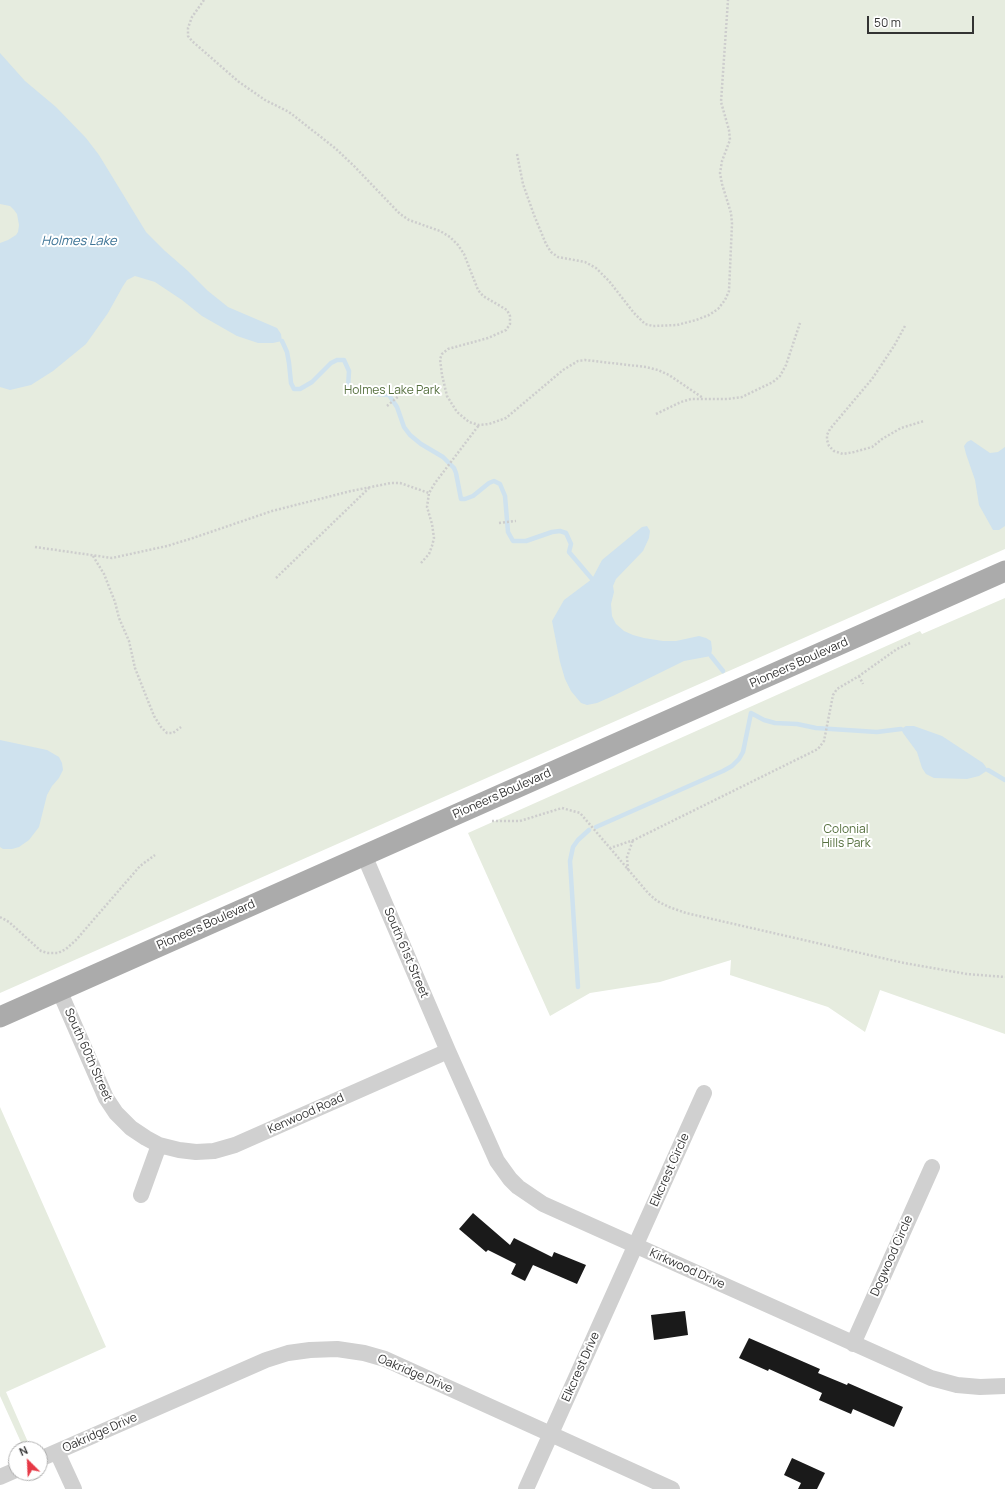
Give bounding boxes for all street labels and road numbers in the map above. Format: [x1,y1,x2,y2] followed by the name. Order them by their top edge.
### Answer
[748,635,850,691] street label: Pioneers Boulevard
[451,766,553,822] street label: Pioneers Boulevard
[155,897,257,953] street label: Pioneers Boulevard
[380,906,432,1000] street label: South 61st Street
[61,1006,115,1104] street label: South 60th Street
[266,1091,346,1137] street label: Kenwood Road
[647,1131,693,1209] street label: Elkcrest Circle
[868,1213,916,1299] street label: Dogwood Circle
[647,1246,727,1292] street label: Kirkwood Drive
[559,1330,603,1404] street label: Elkcrest Drive
[375,1352,455,1396] street label: Oakridge Drive
[60,1410,140,1456] street label: Oakridge Drive

